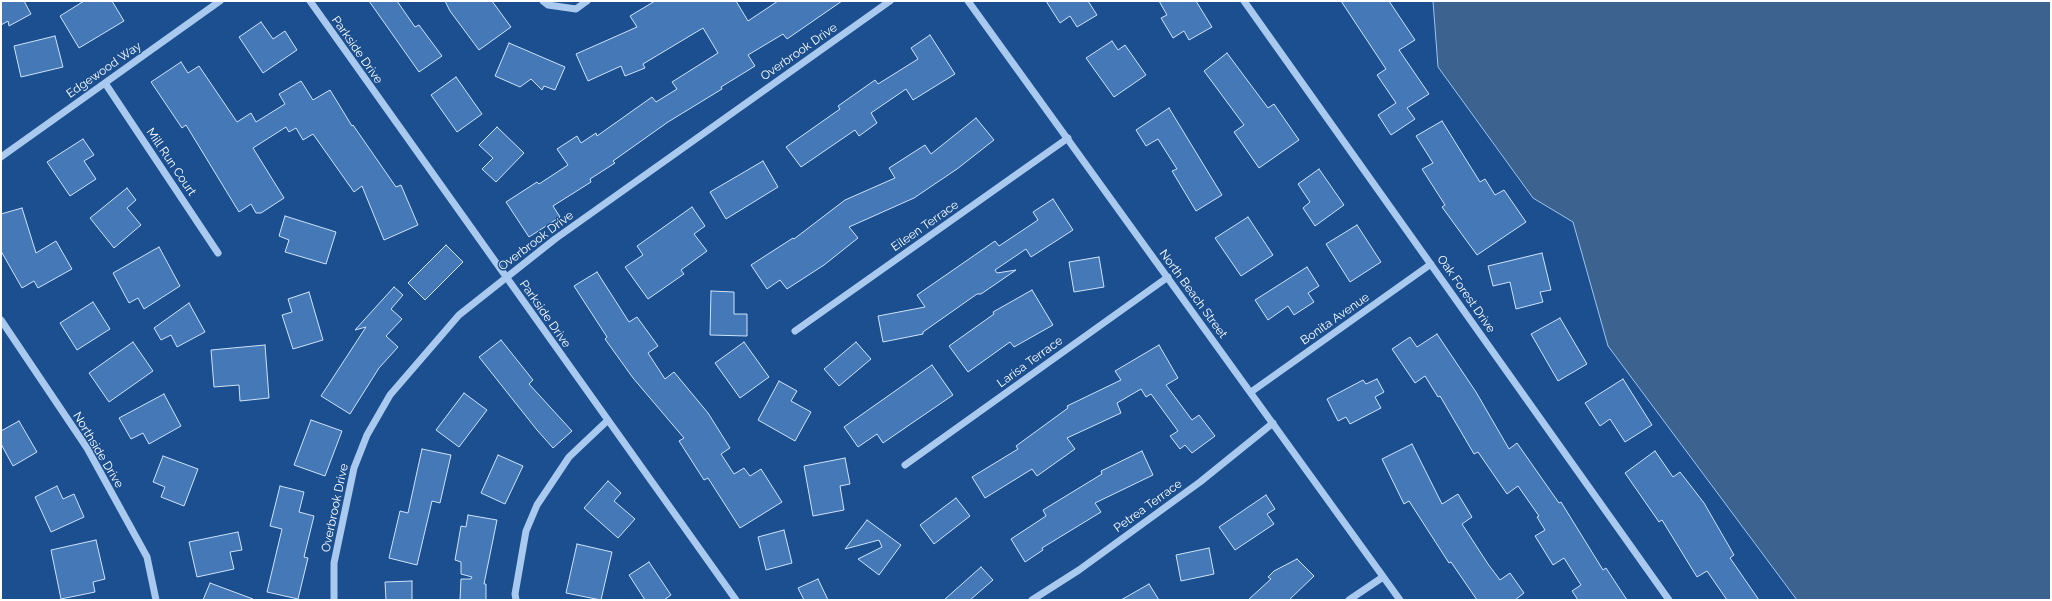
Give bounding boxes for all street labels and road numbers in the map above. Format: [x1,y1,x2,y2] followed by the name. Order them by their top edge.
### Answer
[328,13,386,87] street label: Parkside Drive
[758,20,840,84] street label: Overbrook Drive
[64,39,144,101] street label: Edgewood Way
[143,125,199,199] street label: Mill Run Court
[889,197,961,255] street label: Eileen Terrace
[496,208,576,274] street label: Overbrook Drive
[1156,247,1230,341] street label: North Beach Street
[1434,252,1498,336] street label: Oak Forest Drive
[516,277,574,351] street label: Parkside Drive
[1298,290,1372,348] street label: Bonita Avenue
[995,333,1065,391] street label: Larisa Terrace
[70,409,126,491] street label: Northside Drive
[319,462,351,554] street label: Overbrook Drive
[1111,477,1185,535] street label: Petrea Terrace

